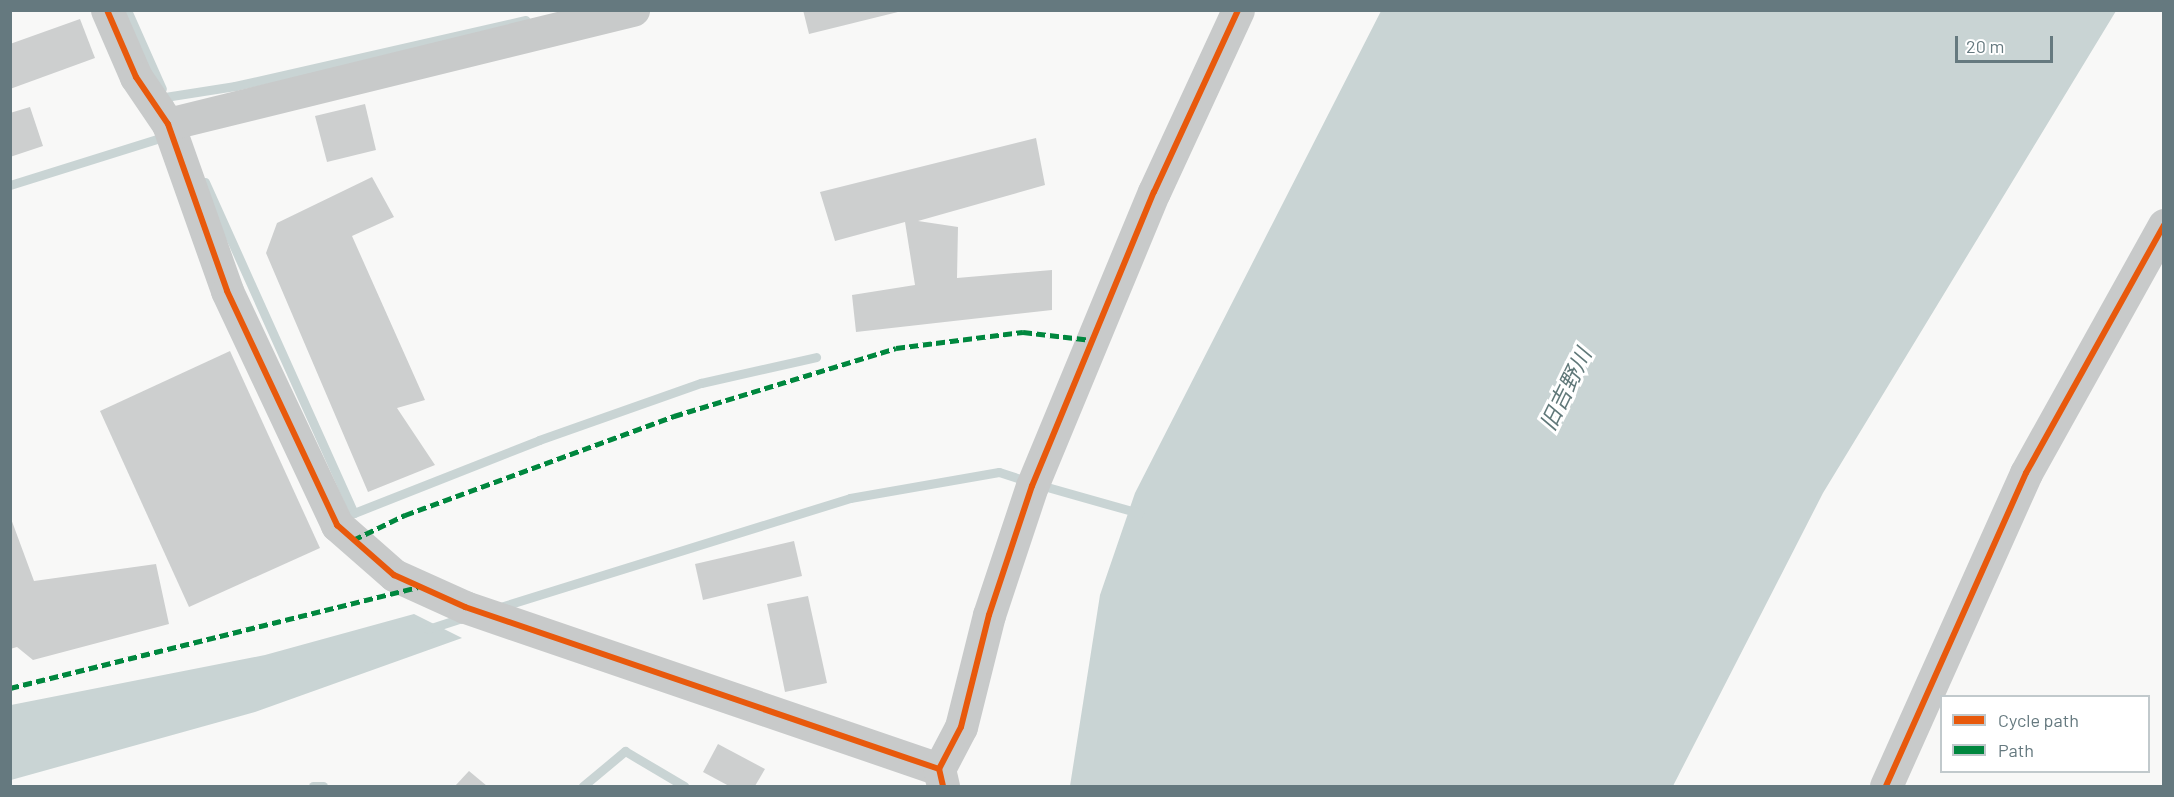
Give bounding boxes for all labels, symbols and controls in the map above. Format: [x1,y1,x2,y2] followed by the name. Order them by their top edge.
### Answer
[1958,24,2056,62] scale bar
[1966,35,2004,57] text: 20 m
[1534,344,1596,434] water label: 旧吉野川
[1940,695,2150,773] legend
[1998,709,2079,731] text: Cycle path
[1998,739,2034,761] text: Path

